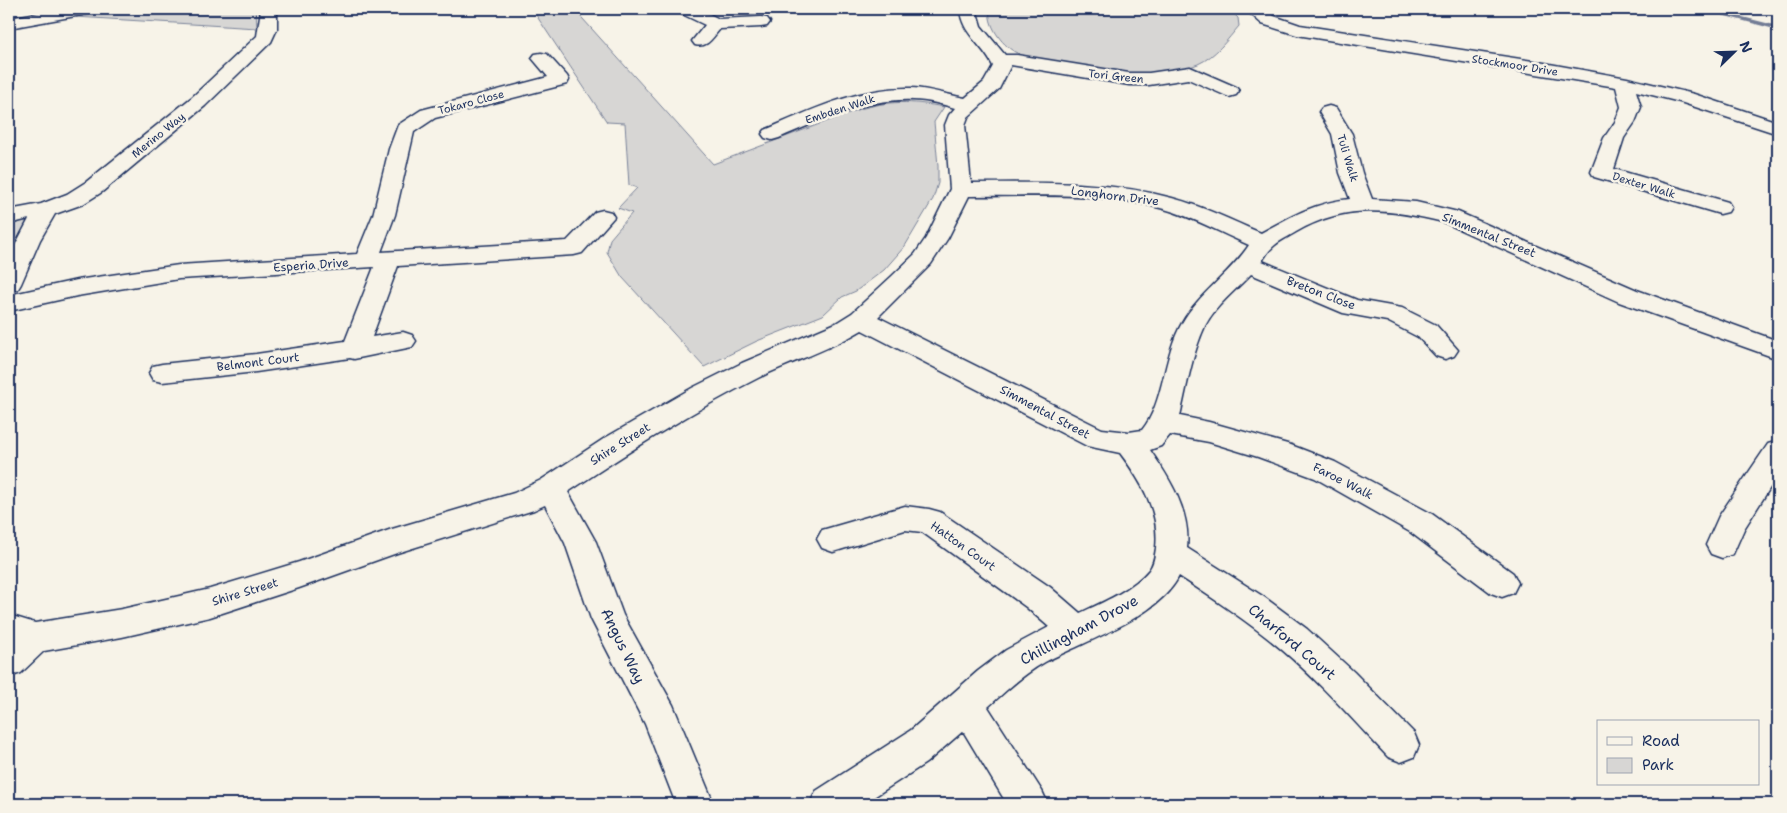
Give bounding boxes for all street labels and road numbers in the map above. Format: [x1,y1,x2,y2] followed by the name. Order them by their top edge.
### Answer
[1471,51,1559,80] street label: Stockmoor Drive
[1088,66,1145,87] street label: Tori Green
[437,86,506,118] street label: Tokaro Close
[803,91,877,128] street label: Embden Walk
[129,109,188,162] street label: Merino Way
[1333,133,1362,184] street label: Tuli Walk
[1610,169,1677,202] street label: Dexter Walk
[1070,183,1160,209] street label: Longhorn Drive
[1440,209,1538,261] street label: Simmental Street
[273,254,350,276] street label: Esperia Drive
[1284,273,1358,314] street label: Breton Close
[216,349,300,375] street label: Belmont Court
[997,382,1093,442] street label: Simmental Street
[587,419,653,469] street label: Shire Street
[1310,459,1376,503] street label: Faroe Walk
[927,518,999,574] street label: Hatton Court
[210,574,280,610] street label: Shire Street
[1016,590,1142,670] street label: Chillingham Drove
[1244,599,1340,685] street label: Charford Court
[596,605,650,687] street label: Angus Way

